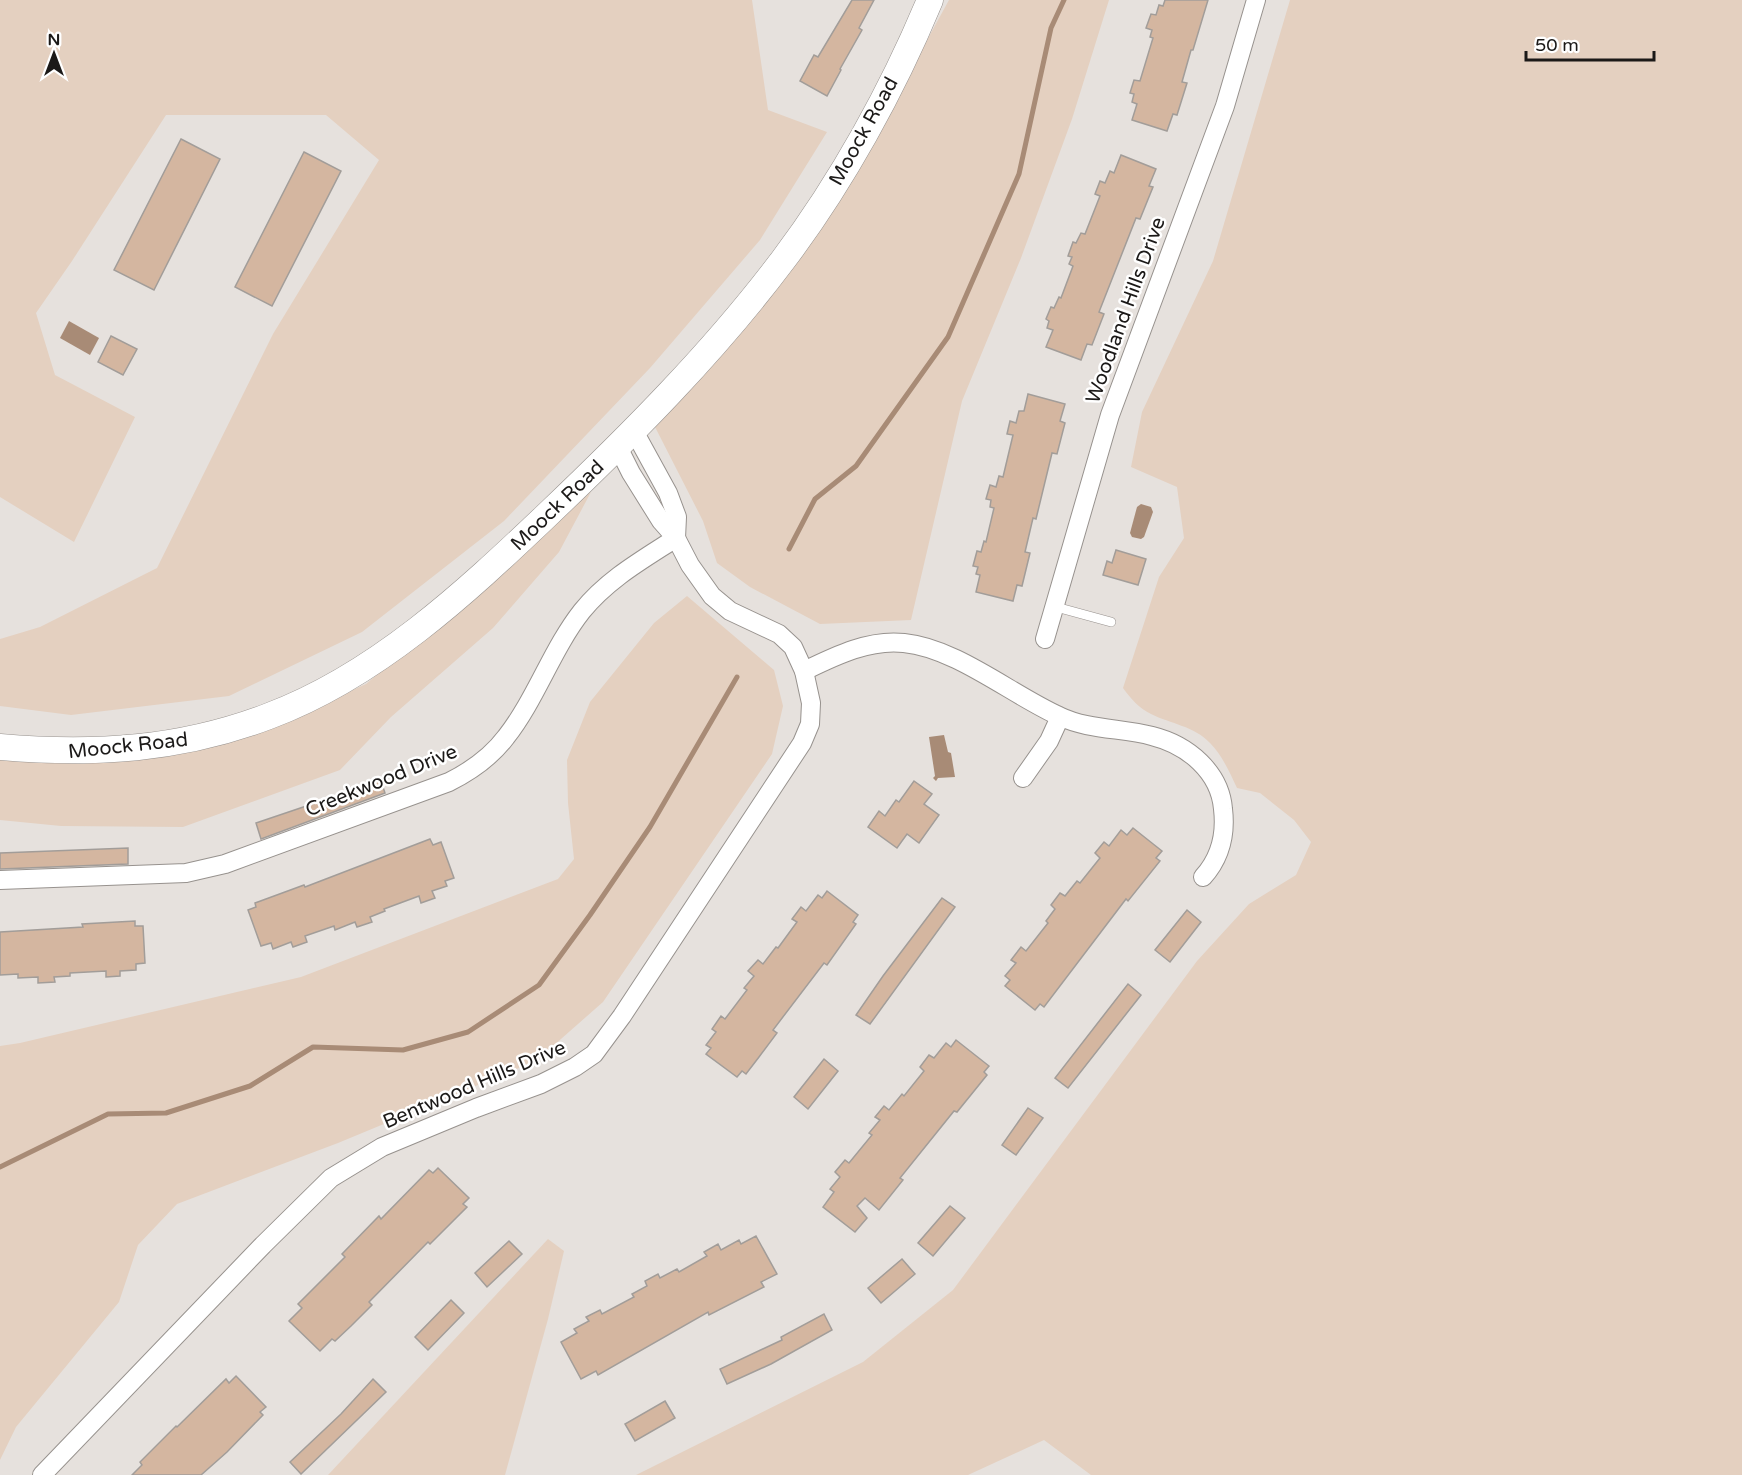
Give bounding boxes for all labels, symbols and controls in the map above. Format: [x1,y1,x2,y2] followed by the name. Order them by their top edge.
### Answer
[24,24,84,84] north arrow
[1526,24,1654,62] scale bar
[48,30,60,50] text: N
[1535,34,1579,56] text: 50 m
[824,73,904,190] street label: Moock Road
[1081,214,1171,407] street label: Woodland Hills Drive
[506,455,609,556] street label: Moock Road
[67,728,189,764] street label: Moock Road
[302,740,461,822] street label: Creekwood Drive
[379,1036,569,1134] street label: Bentwood Hills Drive

